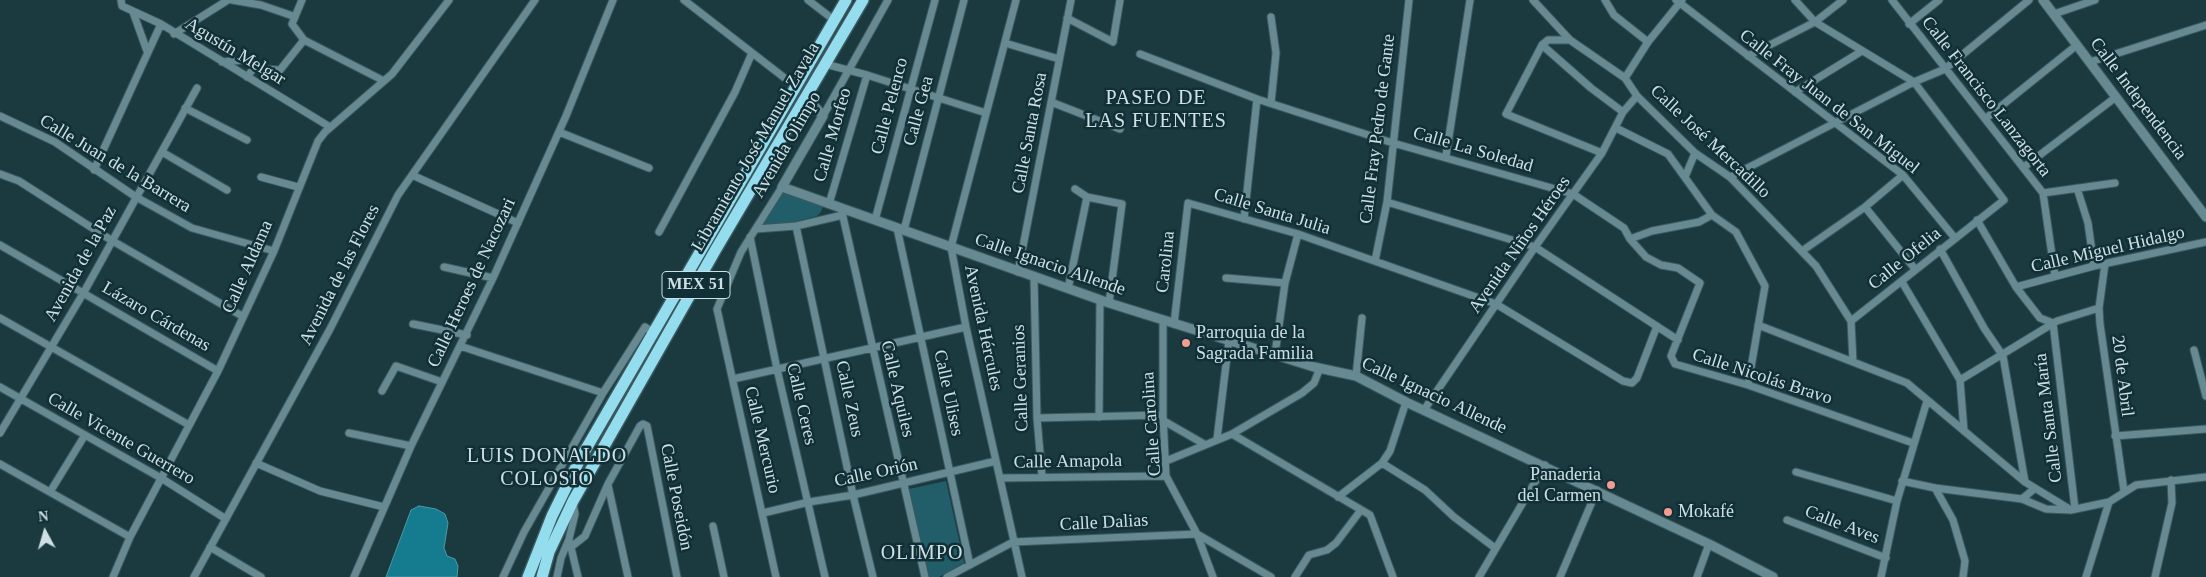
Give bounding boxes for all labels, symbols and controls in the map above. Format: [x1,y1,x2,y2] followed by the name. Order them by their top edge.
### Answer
[1917,12,2055,182] street label: Calle Francisco Lanzagorta
[181,14,289,90] street label: Agustín Melgar
[1735,25,1923,179] street label: Calle Fray Juan de San Miguel
[1356,33,1400,225] street label: Calle Fray Pedro de Gante
[2085,34,2191,164] street label: Calle Independencia
[687,39,825,255] street label: Libramiento José Manuel Zavala
[867,55,913,157] street label: Calle Pelenco
[1008,71,1052,195] street label: Calle Santa Rosa
[899,74,939,148] street label: Calle Gea
[1645,81,1775,203] street label: Calle José Mercadillo
[809,86,857,184] street label: Calle Morfeo
[1084,87,1228,134] district label: PASEO DE LAS FUENTES
[748,88,826,202] street label: Avenida Olimpo
[35,110,195,218] street label: Calle Juan de la Barrera
[1410,123,1536,177] street label: Calle La Soledad
[1465,172,1575,318] street label: Avenida Niños Héroes
[1211,184,1333,240] street label: Calle Santa Julia
[423,195,521,371] street label: Calle Heroes de Nacozari
[295,201,385,349] street label: Avenida de las Flores
[40,202,122,326] street label: Avenida de la Paz
[218,217,278,317] street label: Calle Aldama
[2029,222,2187,278] street label: Calle Miguel Hidalgo
[1864,223,1946,295] street label: Calle Ofelia
[972,229,1128,301] street label: Calle Ignacio Allende
[1152,230,1180,294] street label: Carolina
[959,263,1007,393] street label: Avenida Hércules
[662,272,730,298] road number: MEX 51
[98,277,214,357] street label: Lázaro Cárdenas
[1196,322,1313,364] place label: Parroquia de la Sagrada Familia
[1008,324,1034,432] street label: Calle Geranios
[2106,334,2138,418] street label: 20 de Abril
[1180,337,1192,349] marker: Parroquia de la Sagrada Familia
[875,339,919,439] street label: Calle Aquiles
[1689,344,1835,410] street label: Calle Nicolás Bravo
[928,348,968,438] street label: Calle Ulises
[2030,352,2068,484] street label: Calle Santa María
[1358,353,1510,439] street label: Calle Ignacio Allende
[830,359,868,439] street label: Calle Zeus
[781,361,821,447] street label: Calle Ceres
[1138,371,1166,477] street label: Calle Carolina
[739,384,785,496] street label: Calle Mercurio
[43,388,199,490] street label: Calle Vicente Guerrero
[655,442,697,552] street label: Calle Poseidón
[465,445,629,492] district label: LUIS DONALDO COLOSIO
[1014,450,1122,474] street label: Calle Amapola
[832,454,920,492] street label: Calle Orión
[1518,464,1601,506] place label: Panaderia del Carmen
[1605,479,1617,491] marker: Panaderia del Carmen
[1678,501,1734,523] place label: Mokafé
[1802,501,1882,549] street label: Calle Aves
[1662,506,1674,518] marker: Mokafé
[20,507,70,557] north arrow
[38,509,49,525] text: N
[1059,510,1149,536] street label: Calle Dalias
[880,542,964,566] district label: OLIMPO

